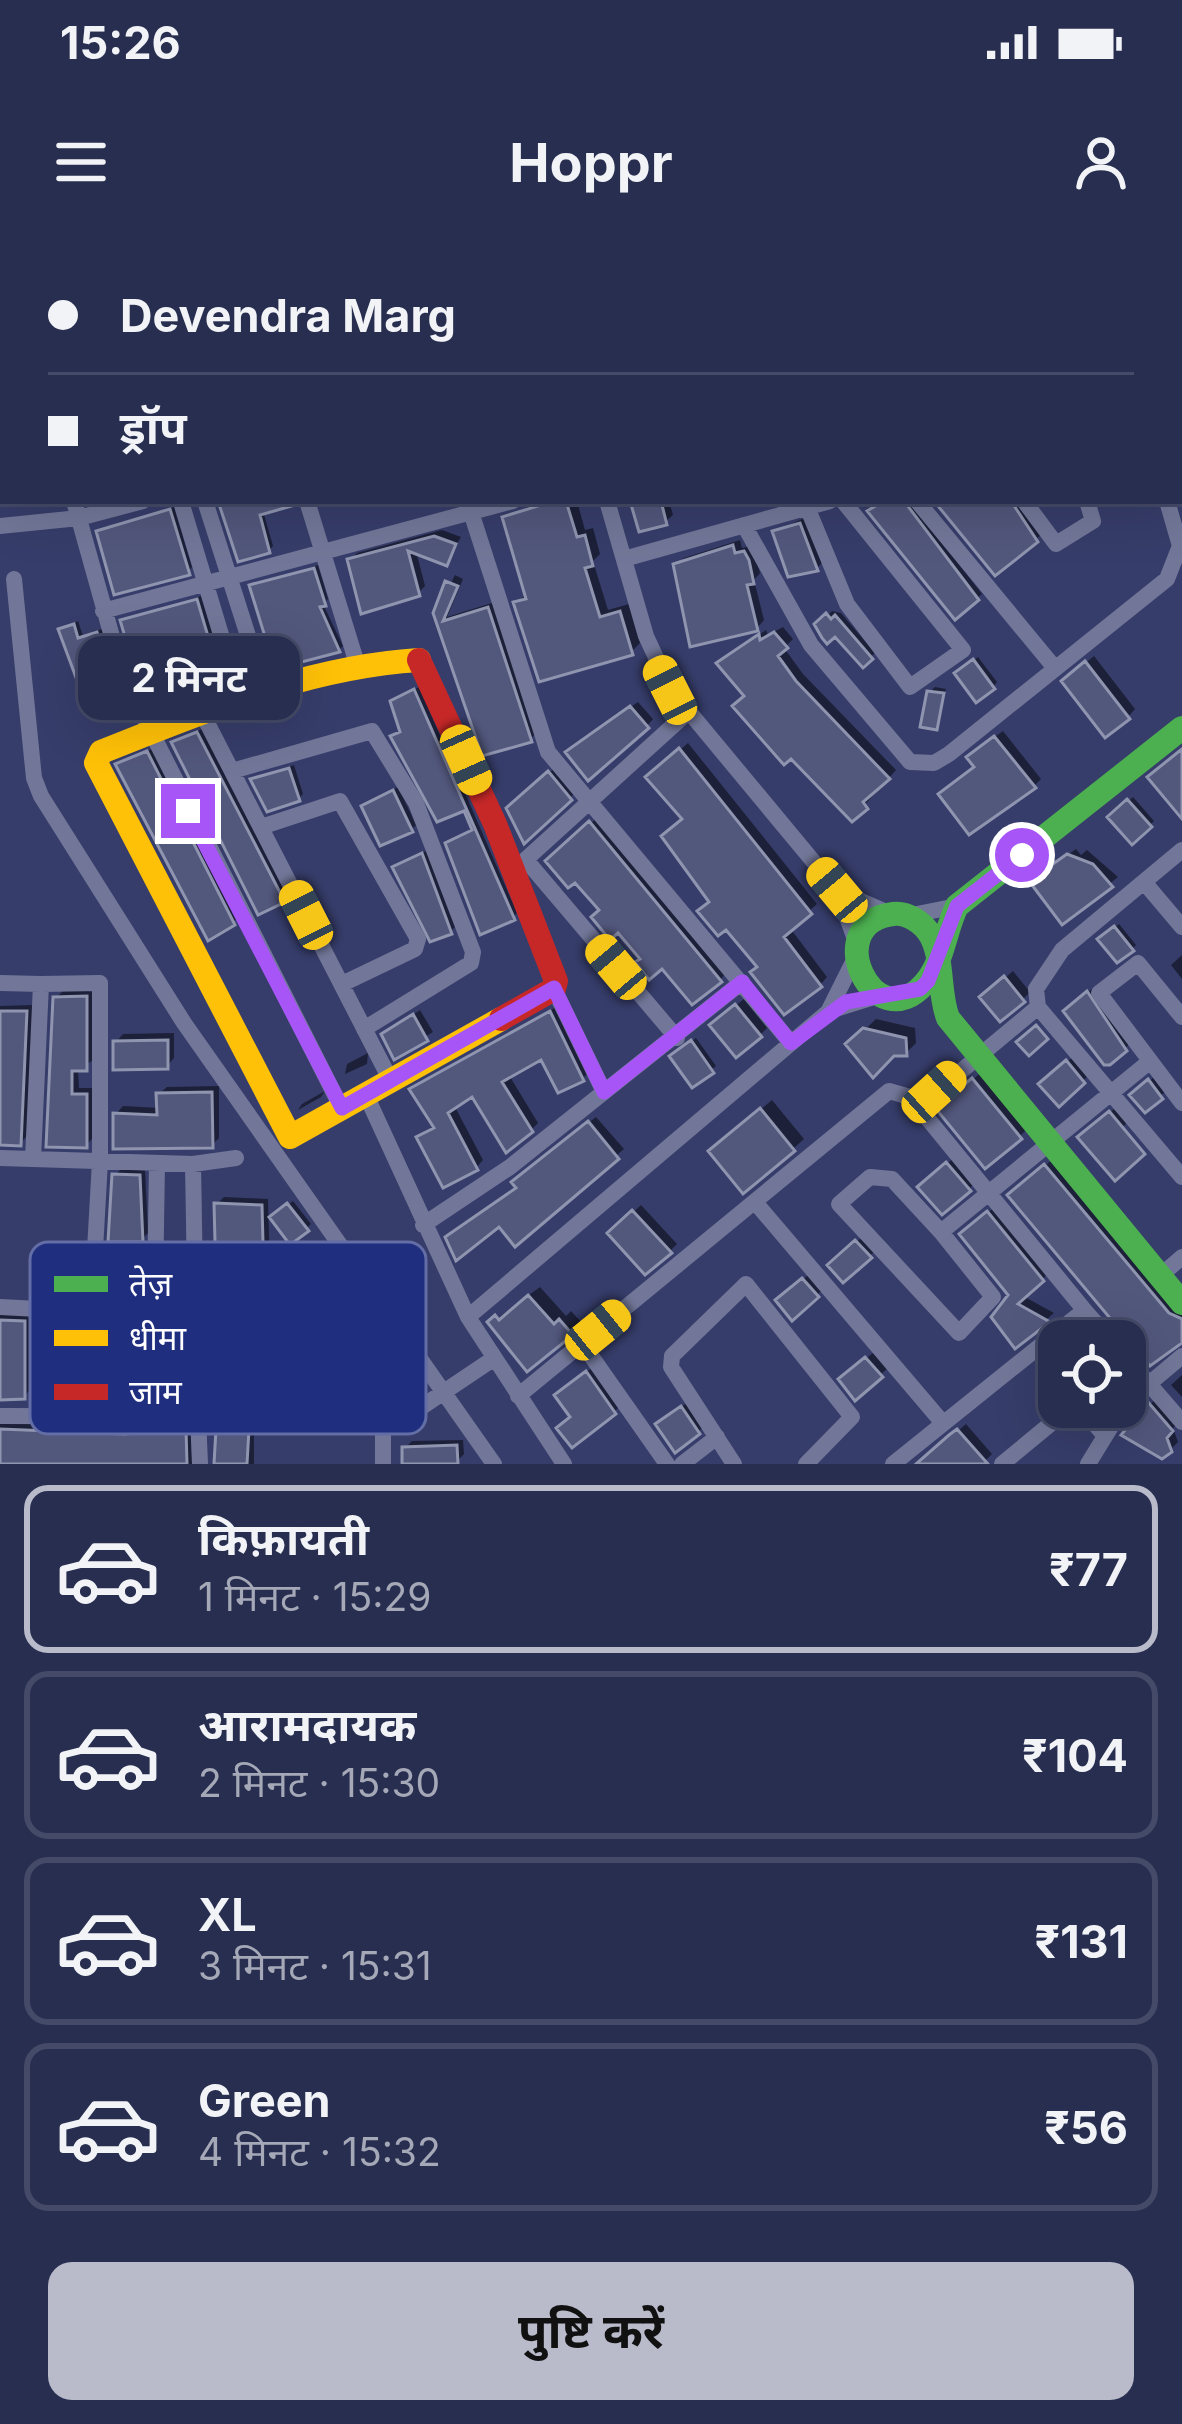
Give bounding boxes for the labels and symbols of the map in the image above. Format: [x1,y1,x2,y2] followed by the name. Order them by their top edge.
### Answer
[77,637,299,721] callout: 2 मिनट
[638,650,702,730] car
[435,720,497,800] car
[161,784,215,838] route end
[995,828,1049,882] route start
[800,851,874,929] car
[274,875,338,955] car
[579,928,653,1006] car
[895,1055,973,1129] car
[30,1242,426,1434] legend
[129,1264,173,1304] text: तेज़
[559,1293,637,1367] car
[129,1318,188,1358] text: धीमा
[129,1372,183,1412] text: जाम

